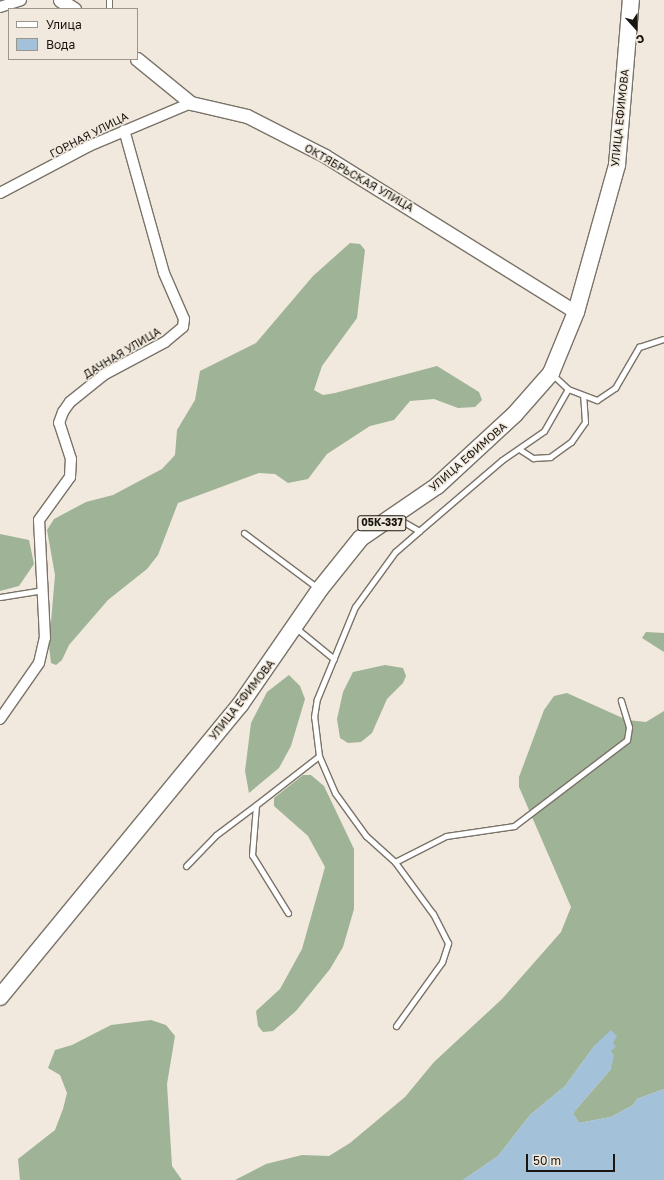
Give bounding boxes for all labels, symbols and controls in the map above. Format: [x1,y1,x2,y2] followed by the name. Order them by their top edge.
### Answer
[8,8,138,60] legend
[616,8,656,48] north arrow
[46,17,82,32] text: Улица
[635,32,646,47] text: С
[46,37,75,52] text: Вода
[608,68,632,168] street label: УЛИЦА ЕФИМОВА
[48,110,130,160] street label: ГОРНАЯ УЛИЦА
[302,141,416,215] street label: ОКТЯБРЬСКАЯ УЛИЦА
[81,325,163,381] street label: ДАЧНАЯ УЛИЦА
[427,420,509,494] street label: УЛИЦА ЕФИМОВА
[357,515,407,531] road number: 05К-337
[207,657,277,743] street label: УЛИЦА ЕФИМОВА
[528,1146,617,1172] scale bar
[533,1153,561,1168] text: 50 m

